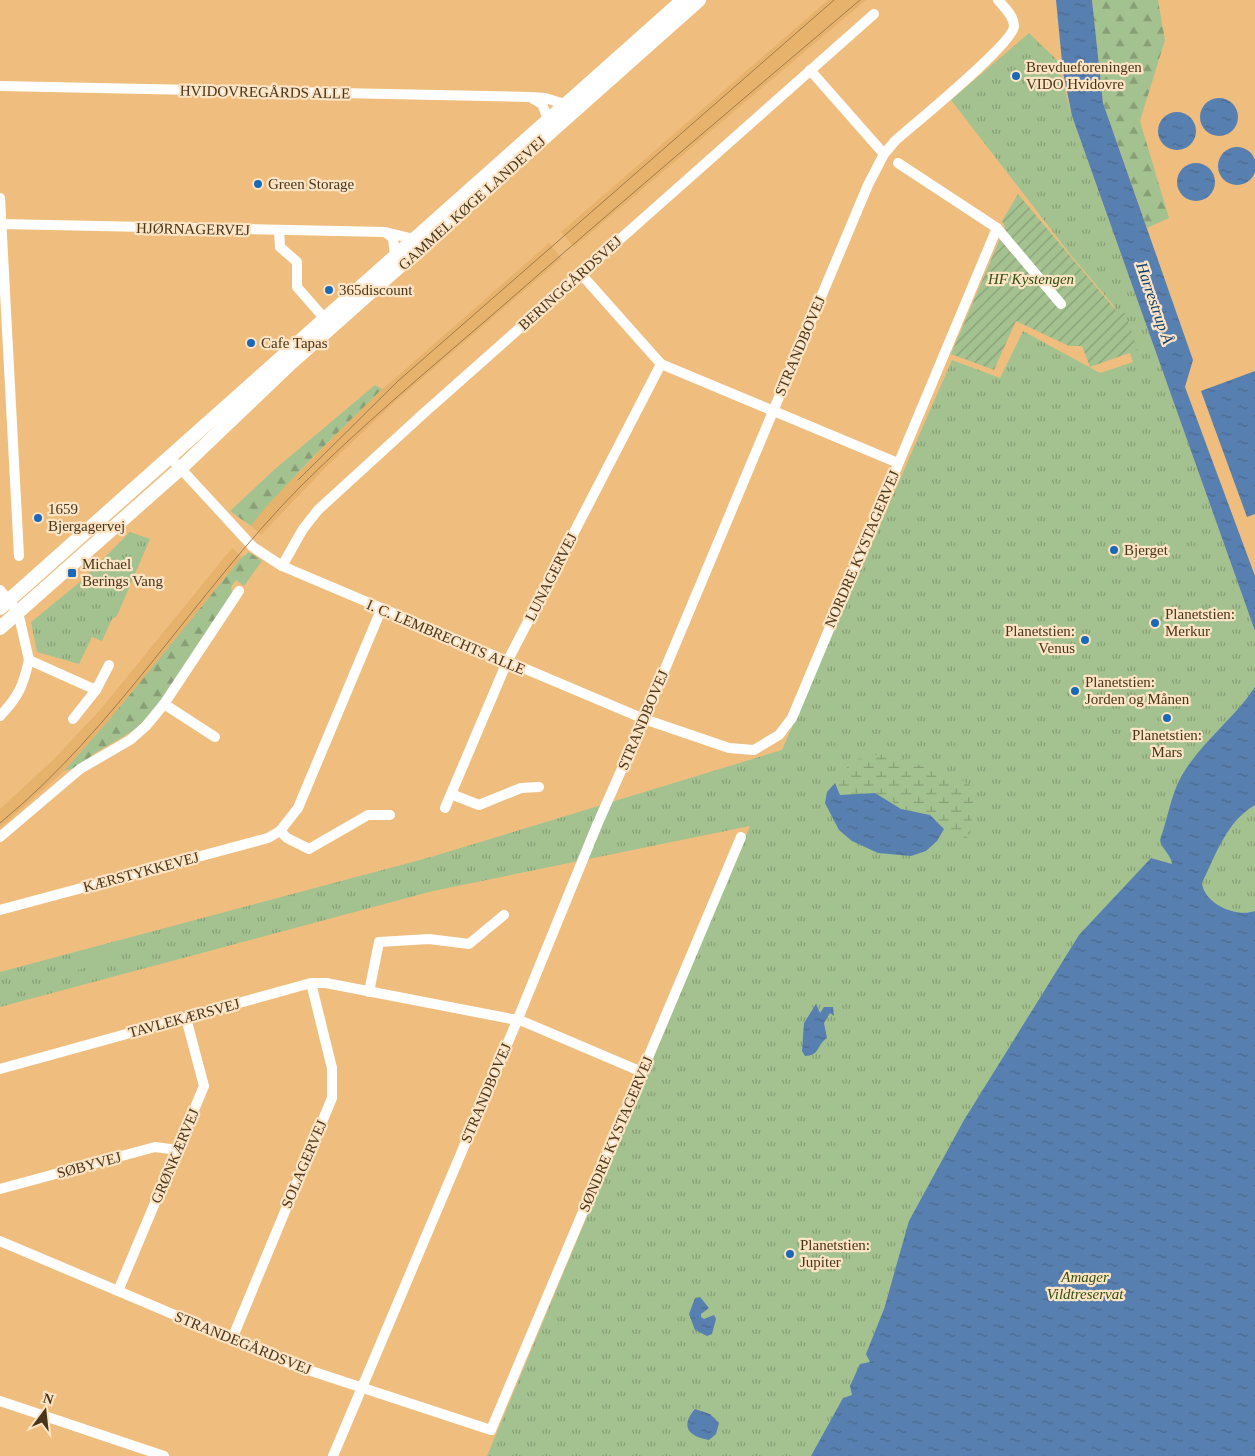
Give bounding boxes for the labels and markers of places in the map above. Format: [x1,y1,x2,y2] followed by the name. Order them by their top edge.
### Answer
[1026,59,1142,92] place label: Brevdueforeningen VIDO Hvidovre
[1010,70,1022,82] marker: Brevdueforeningen VIDO Hvidovre
[268,176,355,192] place label: Green Storage
[252,178,264,190] marker: Green Storage
[339,282,413,298] place label: 365discount
[323,284,335,296] marker: 365discount
[261,335,328,351] place label: Cafe Tapas
[245,337,257,349] marker: Cafe Tapas
[48,501,125,534] place label: 1659 Bjergagervej
[32,512,44,524] marker: 1659 Bjergagervej
[1124,542,1169,558] place label: Bjerget
[1108,544,1120,556] marker: Bjerget
[82,556,163,589] place label: Michael Berings Vang
[66,567,78,579] marker: Michael Berings Vang
[1165,606,1235,639] place label: Planetstien: Merkur
[1149,617,1161,629] marker: Planetstien: Merkur
[1005,623,1075,656] place label: Planetstien: Venus
[1079,634,1091,646] marker: Planetstien: Venus
[1085,674,1190,707] place label: Planetstien: Jorden og Månen
[1069,685,1081,697] marker: Planetstien: Jorden og Månen
[1161,712,1173,724] marker: Planetstien: Mars
[1132,727,1202,760] place label: Planetstien: Mars
[800,1237,870,1270] place label: Planetstien: Jupiter
[784,1248,796,1260] marker: Planetstien: Jupiter

